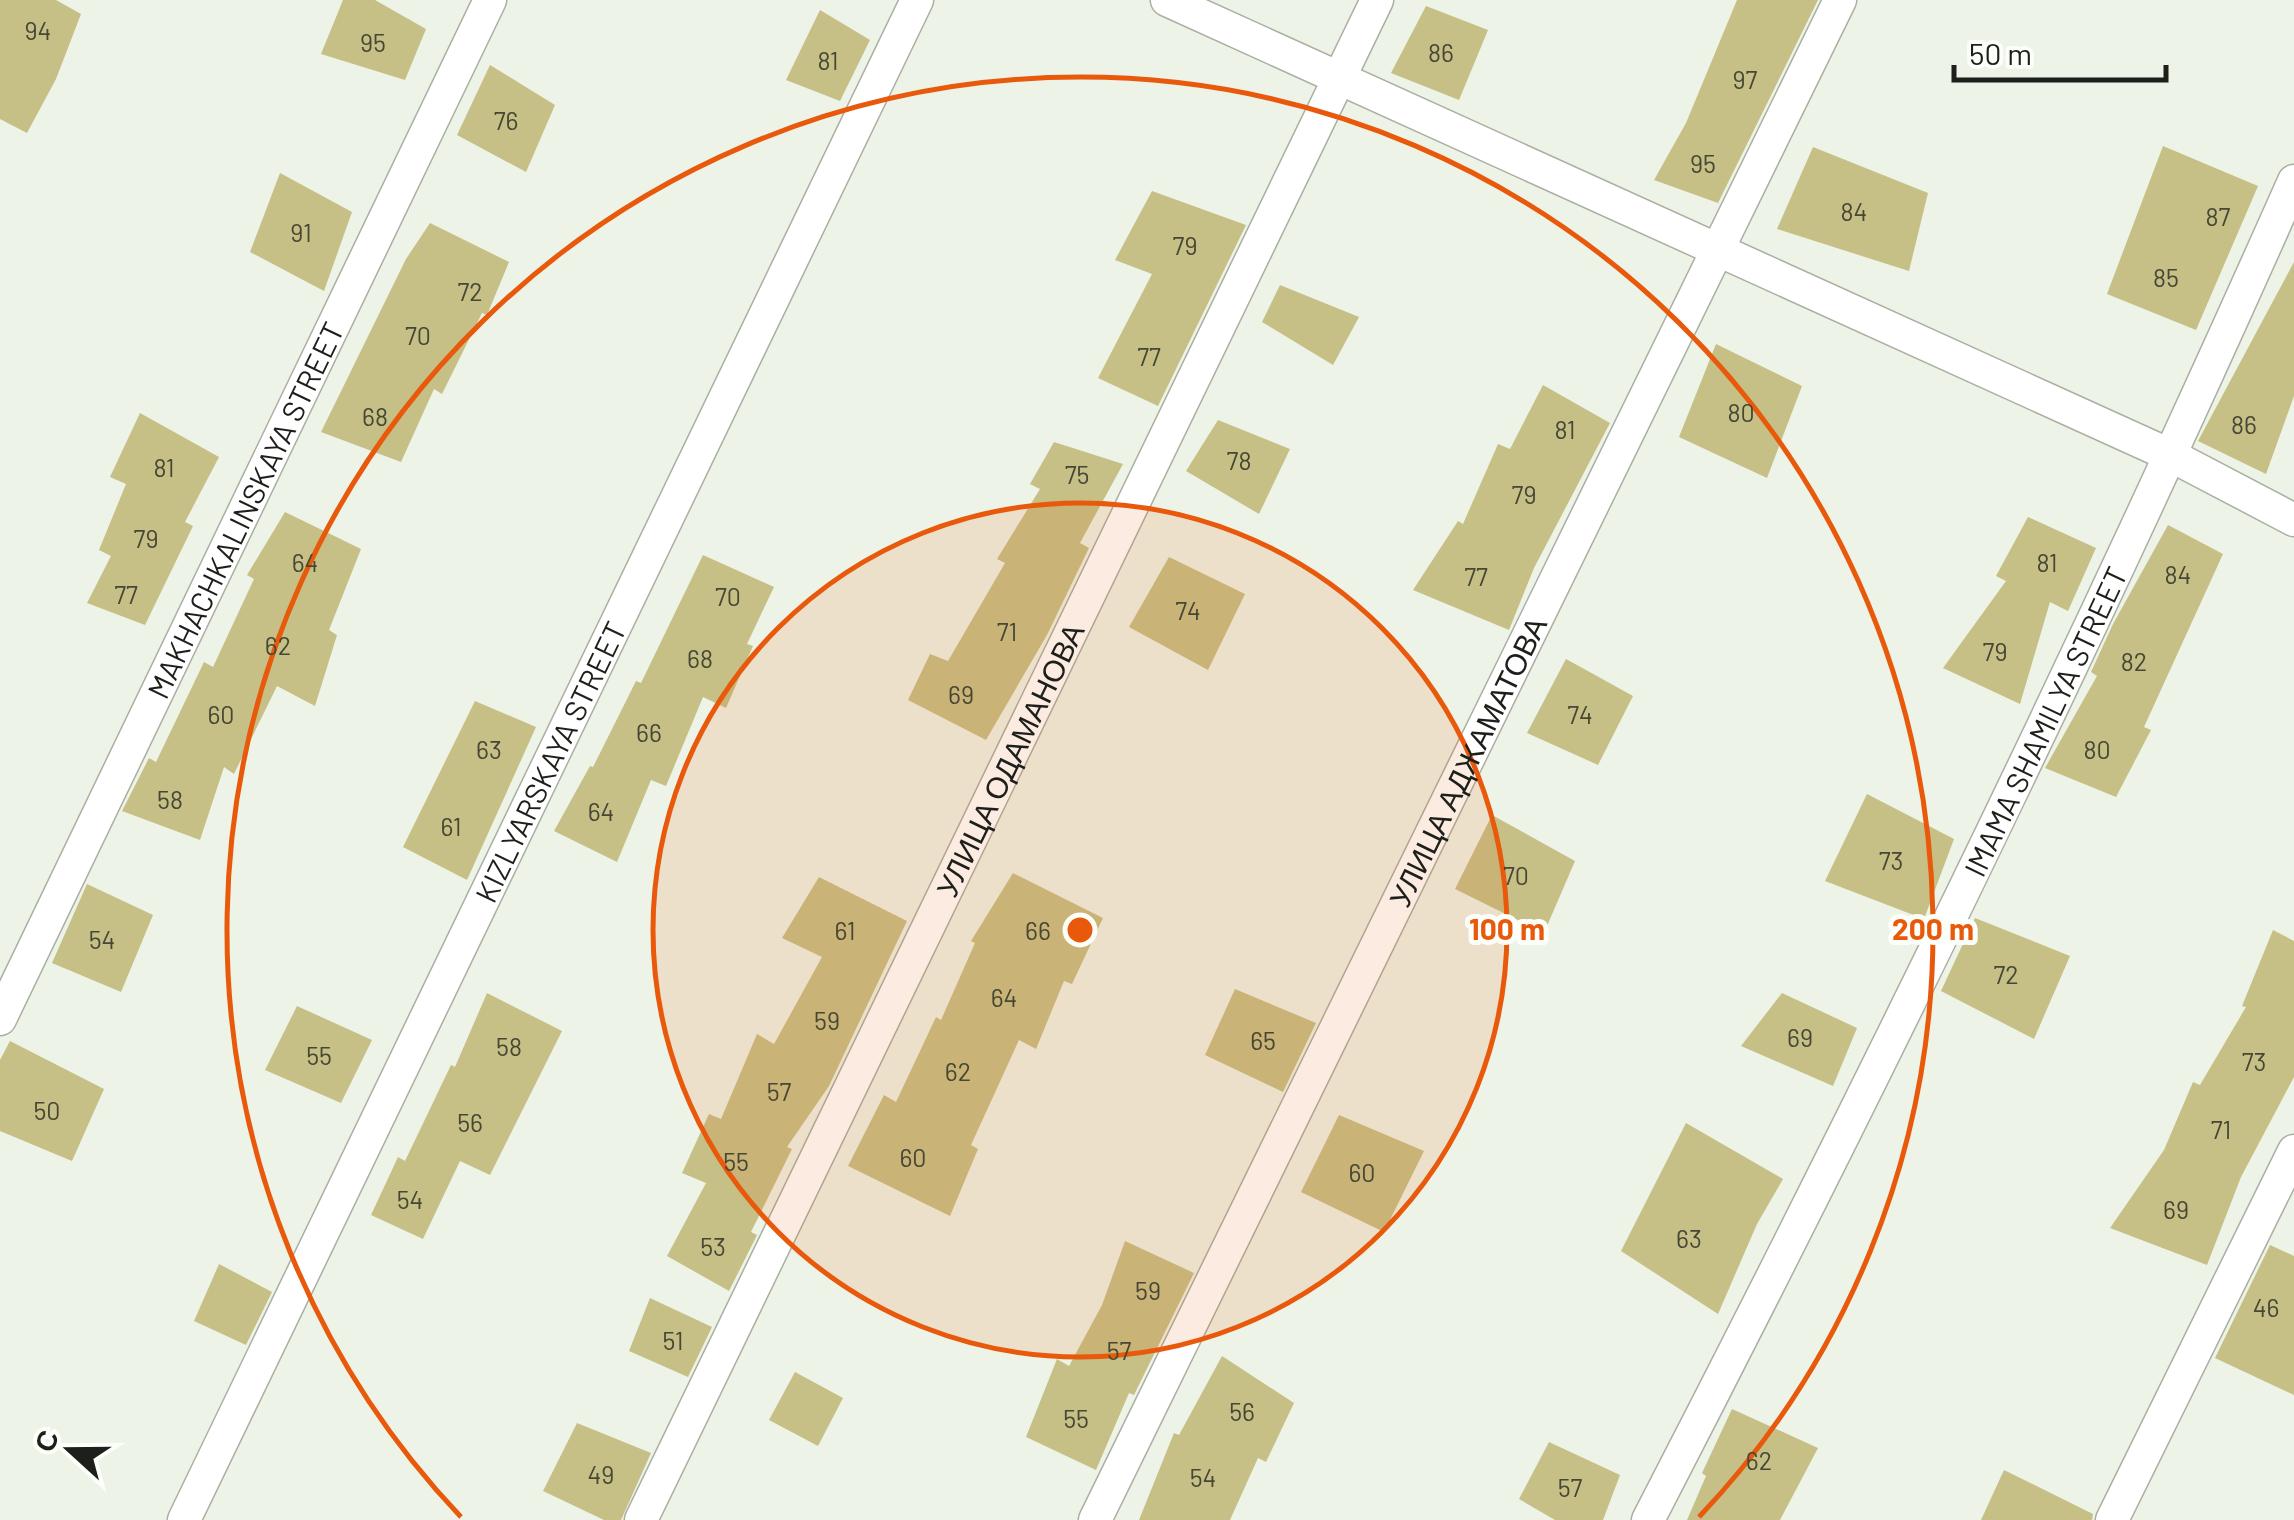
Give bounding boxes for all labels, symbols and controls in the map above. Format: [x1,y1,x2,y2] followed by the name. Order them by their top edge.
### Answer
[25,15,51,45] house number: 94
[1954,20,2166,82] scale bar
[360,27,386,57] house number: 95
[1969,35,2032,71] text: 50 m
[1428,37,1454,67] house number: 86
[817,45,839,75] house number: 81
[1733,64,1758,94] house number: 97
[494,105,518,135] house number: 76
[1690,148,1716,178] house number: 95
[1841,196,1867,226] house number: 84
[2206,201,2231,231] house number: 87
[290,217,312,247] house number: 91
[1173,230,1197,260] house number: 79
[2153,262,2179,292] house number: 85
[457,276,483,306] house number: 72
[139,316,351,704] street label: MAKHACHKALINSKAYA STREET
[405,320,431,350] house number: 70
[1137,341,1161,371] house number: 77
[1727,397,1755,427] house number: 80
[362,401,388,431] house number: 68
[2231,409,2257,439] house number: 86
[1554,414,1576,444] house number: 81
[1227,445,1251,475] house number: 78
[153,452,175,482] house number: 81
[1065,459,1089,489] house number: 75
[1512,479,1536,509] house number: 79
[134,523,158,553] house number: 79
[292,547,318,577] house number: 64
[2036,547,2058,577] house number: 81
[2165,559,2191,589] house number: 84
[1464,561,1488,591] house number: 77
[1956,561,2134,882] street label: IMAMA SHAMILYA STREET
[114,579,138,609] house number: 77
[715,581,741,611] house number: 70
[1175,595,1201,625] house number: 74
[1381,610,1553,912] street label: УЛИЦА АДЖАМАТОВА
[467,615,633,908] street label: KIZLYARSKAYA STREET
[997,616,1017,646] house number: 71
[928,617,1091,902] street label: УЛИЦА ОДАМАНОВА
[265,630,291,660] house number: 62
[1983,636,2007,666] house number: 79
[687,643,713,673] house number: 68
[2121,646,2147,676] house number: 82
[948,679,974,709] house number: 69
[207,699,235,729] house number: 60
[1567,699,1593,729] house number: 74
[636,717,662,747] house number: 66
[476,734,502,764] house number: 63
[2083,734,2111,764] house number: 80
[157,784,183,814] house number: 58
[588,796,614,826] house number: 64
[440,811,462,841] house number: 61
[1879,845,1903,875] house number: 73
[1503,860,1529,890] house number: 70
[1469,910,1545,946] text: 100 m
[1892,910,1974,946] text: 200 m
[1062,912,1098,948] centre of rings
[834,915,856,945] house number: 61
[1025,915,1051,945] house number: 66
[89,924,115,954] house number: 54
[1993,959,2019,989] house number: 72
[991,982,1017,1012] house number: 64
[814,1005,840,1035] house number: 59
[1787,1022,1813,1052] house number: 69
[1250,1025,1276,1055] house number: 65
[496,1031,522,1061] house number: 58
[306,1040,332,1070] house number: 55
[2242,1046,2266,1076] house number: 73
[945,1056,971,1086] house number: 62
[767,1076,792,1106] house number: 57
[34,1095,60,1125] house number: 50
[457,1107,483,1137] house number: 56
[2211,1114,2231,1144] house number: 71
[899,1142,927,1172] house number: 60
[723,1146,749,1176] house number: 55
[1348,1157,1376,1187] house number: 60
[397,1184,423,1214] house number: 54
[2163,1194,2189,1224] house number: 69
[1676,1223,1702,1253] house number: 63
[700,1231,726,1261] house number: 53
[1135,1275,1161,1305] house number: 59
[2253,1292,2279,1322] house number: 46
[663,1325,683,1355] house number: 51
[1107,1335,1132,1365] house number: 57
[1229,1396,1255,1426] house number: 56
[20,1400,120,1500] north arrow
[1063,1403,1089,1433] house number: 55
[26,1425,65,1456] text: С
[1746,1445,1772,1475] house number: 62
[588,1459,614,1489] house number: 49
[1190,1462,1216,1492] house number: 54
[1558,1472,1583,1502] house number: 57

